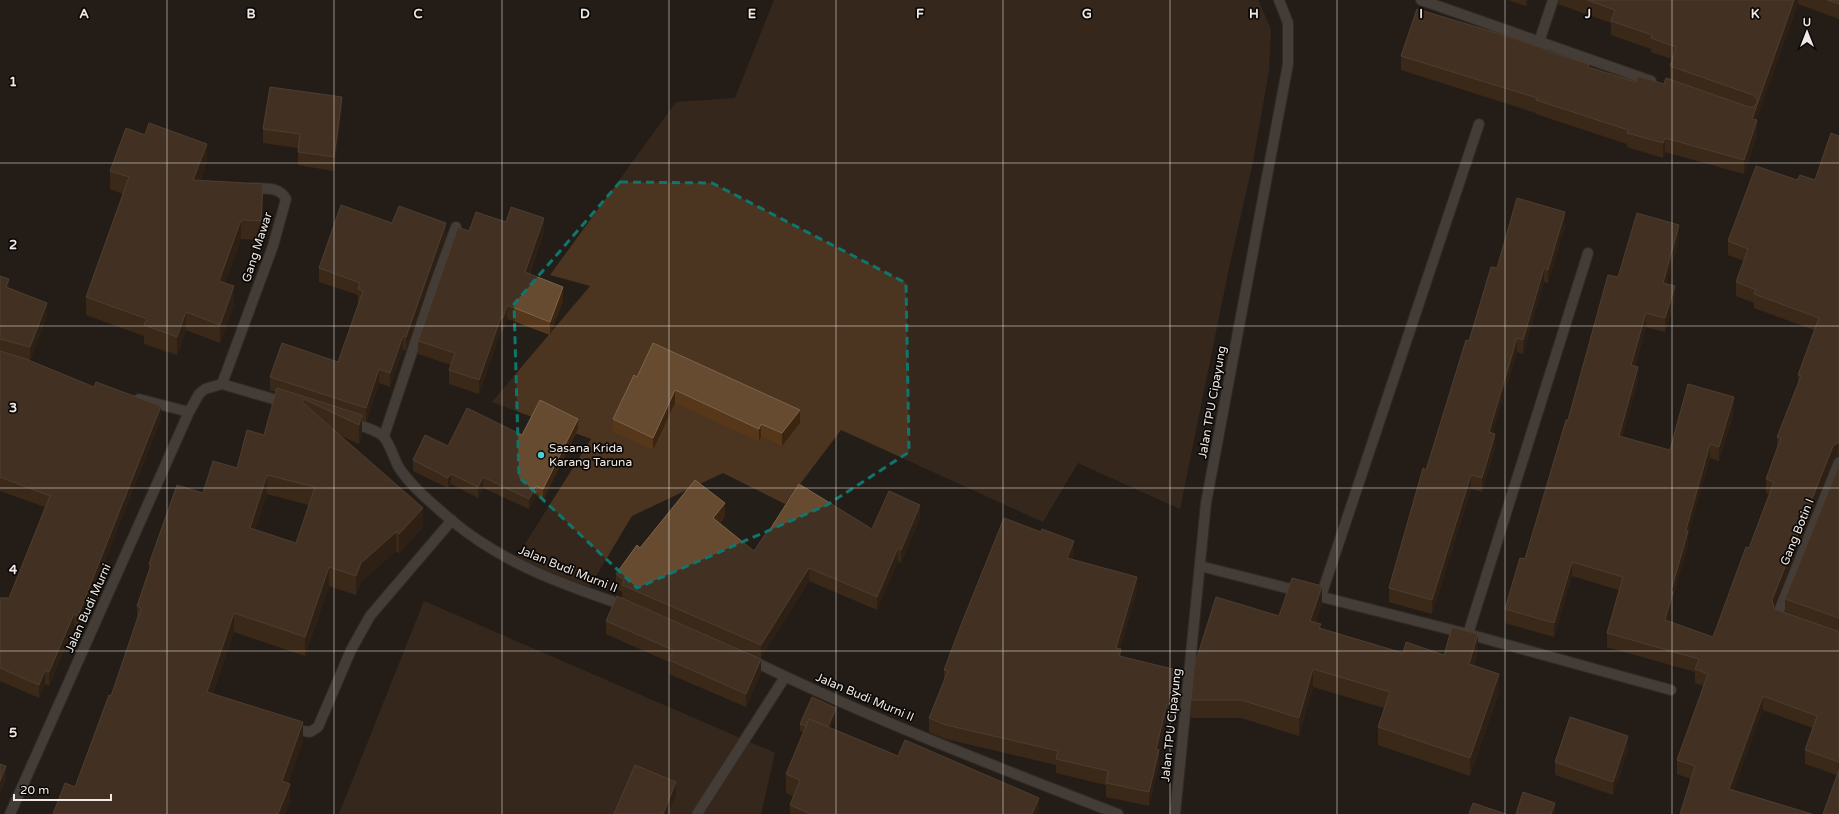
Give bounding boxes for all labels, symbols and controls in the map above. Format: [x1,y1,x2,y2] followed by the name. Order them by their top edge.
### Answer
[79,6,89,22] text: A
[246,6,256,22] text: B
[413,6,423,22] text: C
[580,6,590,22] text: D
[748,6,756,22] text: E
[916,6,924,22] text: F
[1082,6,1092,22] text: G
[1249,6,1259,22] text: H
[1419,6,1423,22] text: I
[1584,6,1591,22] text: J
[1751,6,1760,22] text: K
[1787,12,1827,52] north arrow
[1803,16,1811,29] text: U
[9,74,17,90] text: 1
[239,210,275,284] street label: Gang Mawar
[9,237,17,253] text: 2
[1195,345,1229,459] street label: Jalan TPU Cipayung
[9,400,17,416] text: 3
[549,441,632,469] place label: Sasana Krida Karang Taruna
[536,450,546,460] marker: Sasana Krida Karang Taruna
[1777,497,1817,567] street label: Gang Botin I
[517,543,619,595] street label: Jalan Budi Murni II
[9,562,18,578] text: 4
[62,562,114,654] street label: Jalan Budi Murni
[1158,667,1184,783] street label: Jalan TPU Cipayung
[814,670,916,724] street label: Jalan Budi Murni II
[9,725,17,741] text: 5
[14,776,111,802] scale bar
[20,783,49,797] text: 20 m

